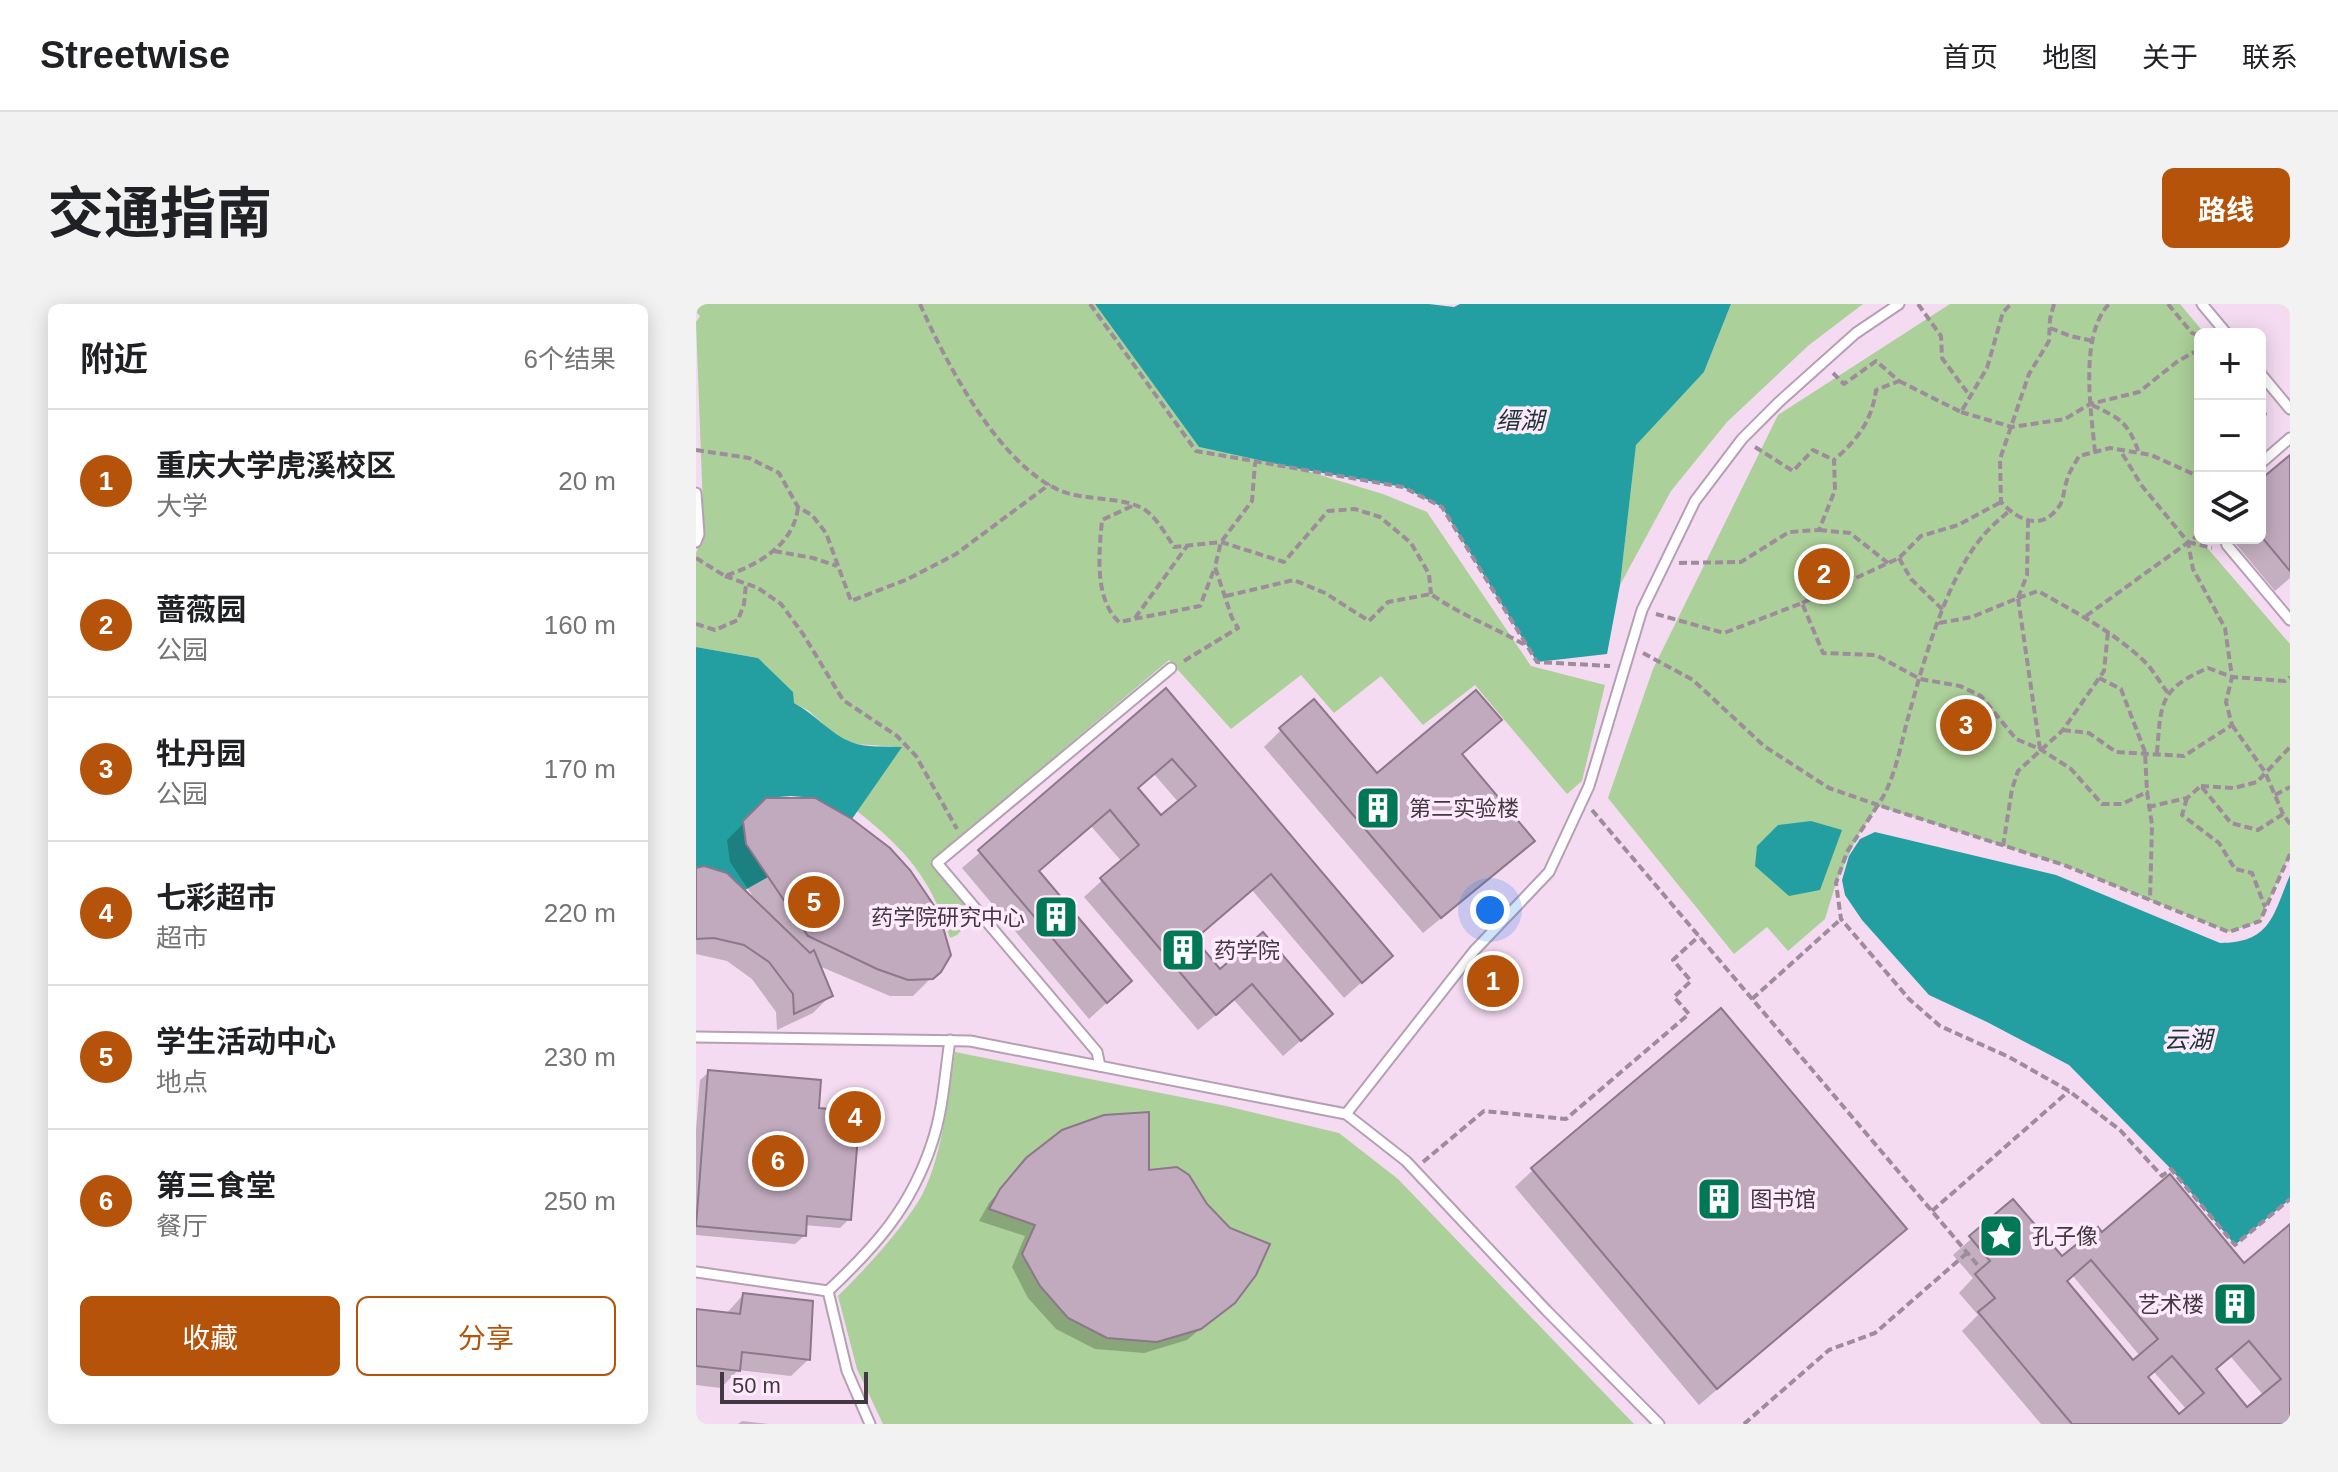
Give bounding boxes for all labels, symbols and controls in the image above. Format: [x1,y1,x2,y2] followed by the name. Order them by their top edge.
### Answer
[40,34,230,76] text: Streetwise
[1942,42,1998,73] text: 首页
[2042,42,2098,73] text: 地图
[2142,42,2198,73] text: 关于
[2242,42,2298,73] text: 联系
[2162,168,2290,248] button: 路线
[48,182,272,245] text: 交通指南
[2194,328,2266,544] map controls
[2194,328,2266,400] button: +
[80,340,148,378] text: 附近
[524,344,616,374] text: 6个结果
[2194,400,2266,472] button: −
[1496,407,1548,434] water label: 缙湖
[156,449,396,482] text: 重庆大学虎溪校区
[99,466,113,496] text: 1
[558,466,616,496] text: 20 m
[2194,472,2266,544] button: layers
[156,491,208,521] text: 大学
[1798,544,1850,604] pin: 2
[156,593,246,626] text: 蔷薇园
[99,610,113,640] text: 2
[544,610,616,640] text: 160 m
[156,635,208,665] text: 公园
[1940,695,1992,755] pin: 3
[156,737,246,770] text: 牡丹园
[99,754,113,784] text: 3
[544,754,616,784] text: 170 m
[156,779,208,809] text: 公园
[1354,784,1402,832] building icon: 第二实验楼
[1409,796,1519,821] place label: 第二实验楼
[788,872,840,932] pin: 5
[156,881,276,914] text: 七彩超市
[1470,890,1510,930] your location
[1032,893,1080,941] building icon: 药学院研究中心
[99,898,113,928] text: 4
[544,898,616,928] text: 220 m
[871,905,1025,930] place label: 药学院研究中心
[156,923,208,953] text: 超市
[1159,926,1207,974] building icon: 药学院
[1214,938,1280,963] place label: 药学院
[1467,951,1519,1011] pin: 1
[156,1025,336,1058] text: 学生活动中心
[2164,1026,2216,1053] water label: 云湖
[99,1042,113,1072] text: 5
[544,1042,616,1072] text: 230 m
[156,1067,208,1097] text: 地点
[829,1087,881,1147] pin: 4
[752,1131,804,1191] pin: 6
[156,1169,276,1202] text: 第三食堂
[1695,1175,1743,1223] building icon: 图书馆
[99,1186,113,1216] text: 6
[544,1186,616,1216] text: 250 m
[1750,1187,1816,1212] place label: 图书馆
[156,1211,208,1241] text: 餐厅
[1977,1212,2025,1260] place icon: 孔子像
[2032,1224,2098,1249] place label: 孔子像
[2211,1280,2259,1328] building icon: 艺术楼
[2138,1292,2204,1317] place label: 艺术楼
[80,1296,340,1376] button: 收藏
[356,1296,616,1376] button: 分享
[720,1368,868,1404] scale bar
[732,1373,781,1398] text: 50 m

